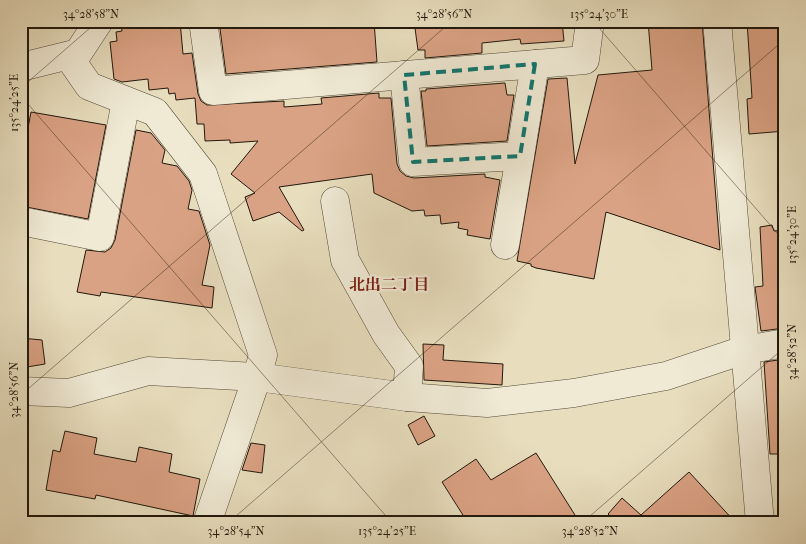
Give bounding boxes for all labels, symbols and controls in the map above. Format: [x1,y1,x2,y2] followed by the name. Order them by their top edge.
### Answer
[63,7,119,21] text: 34°28'58"N
[416,7,472,21] text: 34°28'56"N
[570,7,628,21] text: 135°24'30"E
[7,74,21,132] text: 135°24'25"E
[785,206,799,264] text: 135°24'30"E
[349,275,429,294] district label: 北出二丁目
[785,324,799,380] text: 34°28'52"N
[7,362,21,418] text: 34°28'56"N
[207,524,265,538] text: 34°28'54"N
[358,524,416,538] text: 135°24'25"E
[562,524,618,538] text: 34°28'52"N

